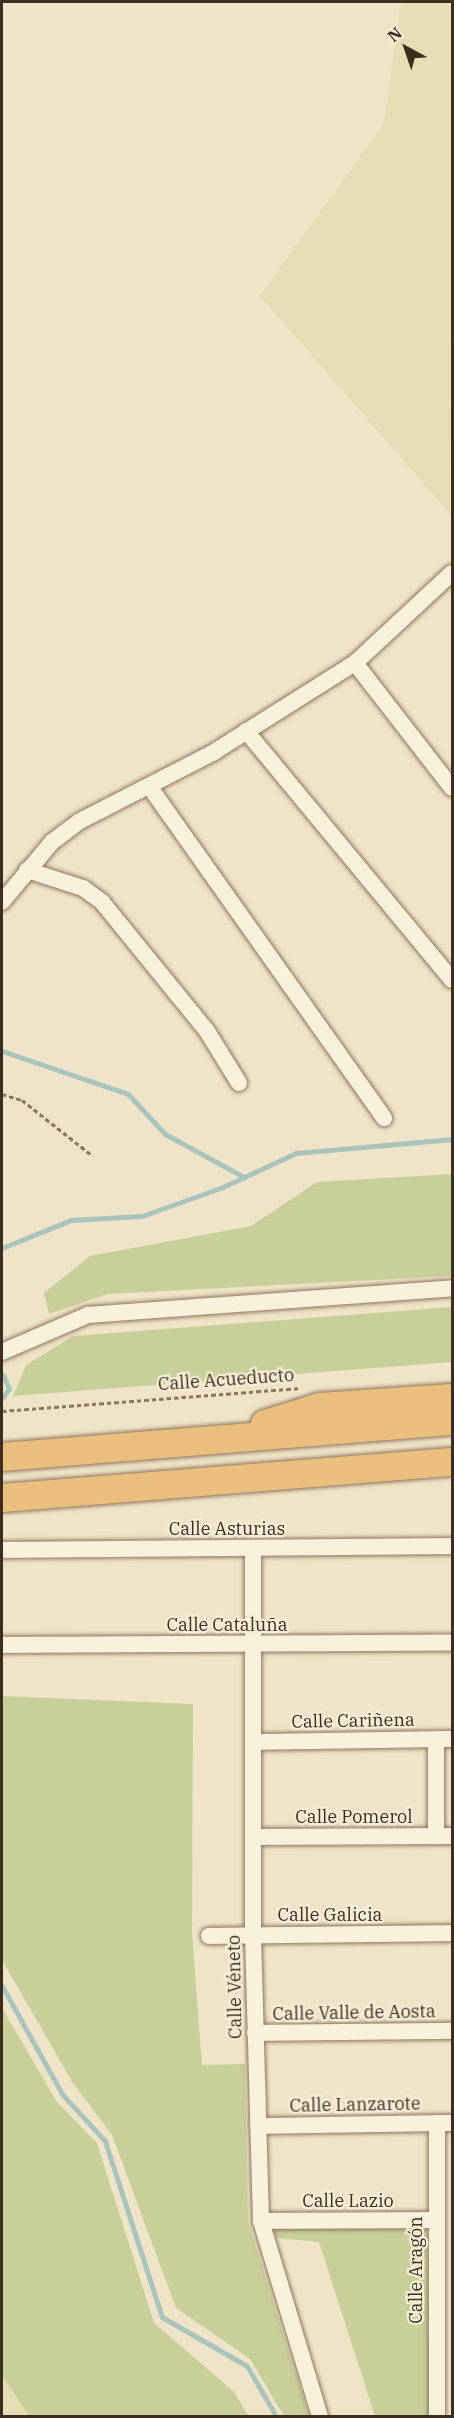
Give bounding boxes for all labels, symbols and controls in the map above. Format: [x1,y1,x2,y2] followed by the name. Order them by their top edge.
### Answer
[376,18,436,78] north arrow
[383,22,406,46] text: N
[157,1364,295,1396] street label: Calle Acueducto
[169,1518,285,1540] street label: Calle Asturias
[166,1614,288,1636] street label: Calle Cataluña
[291,1709,415,1733] street label: Calle Cariñena
[295,1806,413,1828] street label: Calle Pomerol
[278,1904,382,1926] street label: Calle Galicia
[223,1935,247,2039] street label: Calle Véneto
[272,2001,436,2025] street label: Calle Valle de Aosta
[289,2093,421,2117] street label: Calle Lanzarote
[302,2190,394,2212] street label: Calle Lazio
[405,2216,427,2324] street label: Calle Aragón

